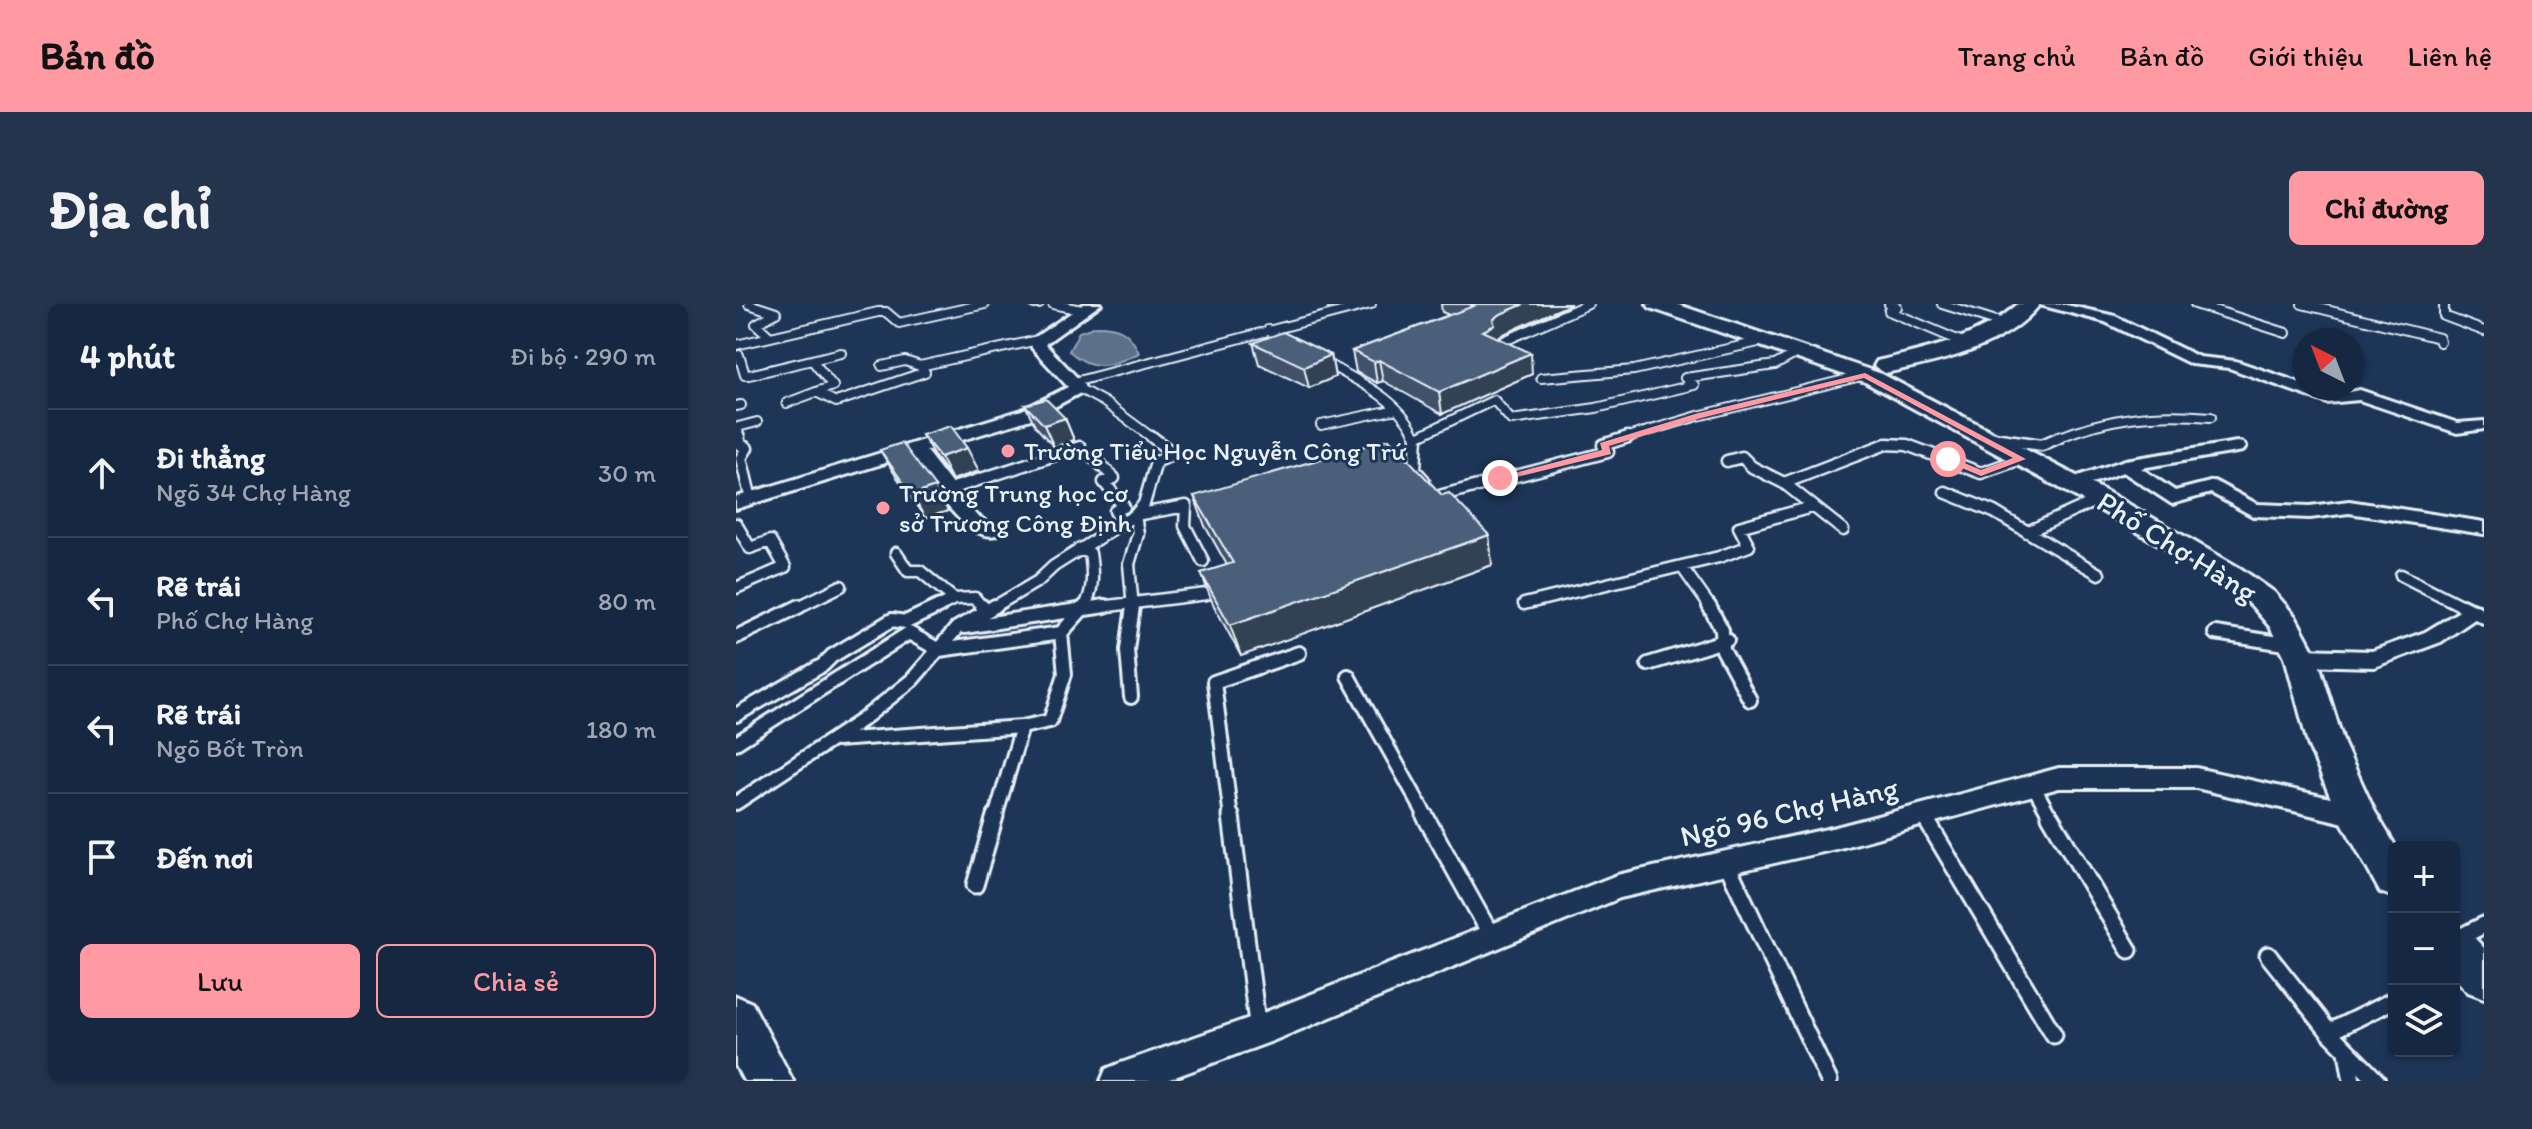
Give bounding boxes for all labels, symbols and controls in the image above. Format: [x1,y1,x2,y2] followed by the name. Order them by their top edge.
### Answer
[40,33,155,79] text: Bản đồ
[1958,39,2076,73] text: Trang chủ
[2120,39,2204,73] text: Bản đồ
[2248,39,2364,73] text: Giới thiệu
[2408,39,2492,73] text: Liên hệ
[2289,171,2484,245] button: Chỉ đường
[48,175,211,242] text: Địa chỉ
[2292,328,2364,400] north arrow
[80,336,175,377] text: 4 phút
[510,340,656,372] text: Đi bộ · 290 m
[1024,435,1407,467] place label: Trường Tiểu Học Nguyễn Công Trứ
[156,439,265,476] text: Đi thẳng
[1930,441,1966,477] route start
[999,442,1017,460] marker: Trường Tiểu Học Nguyễn Công Trứ
[80,451,124,495] icon: ahead
[598,457,656,489] text: 30 m
[1482,460,1518,496] route end
[156,476,351,508] text: Ngõ 34 Chợ Hàng
[899,477,1131,539] place label: Trường Trung học cơ sở Trương Công Định
[2090,483,2265,611] street label: Phố Chợ Hàng
[874,499,892,517] marker: Trường Trung học cơ sở Trương Công Định
[156,567,241,604] text: Rẽ trái
[80,579,124,623] icon: left
[598,585,656,617] text: 80 m
[156,604,313,636] text: Phố Chợ Hàng
[156,695,241,732] text: Rẽ trái
[80,707,124,751] icon: left
[586,713,656,745] text: 180 m
[156,732,304,764] text: Ngõ Bốt Tròn
[1676,768,1902,855] street label: Ngõ 96 Chợ Hàng
[80,835,124,879] icon: arrive
[156,839,254,876] text: Đến nơi
[2388,841,2460,1057] map controls
[2388,841,2460,913] button: +
[2388,913,2460,985] button: −
[80,944,360,1018] button: Lưu
[376,944,656,1018] button: Chia sẻ
[2388,985,2460,1057] button: layers

